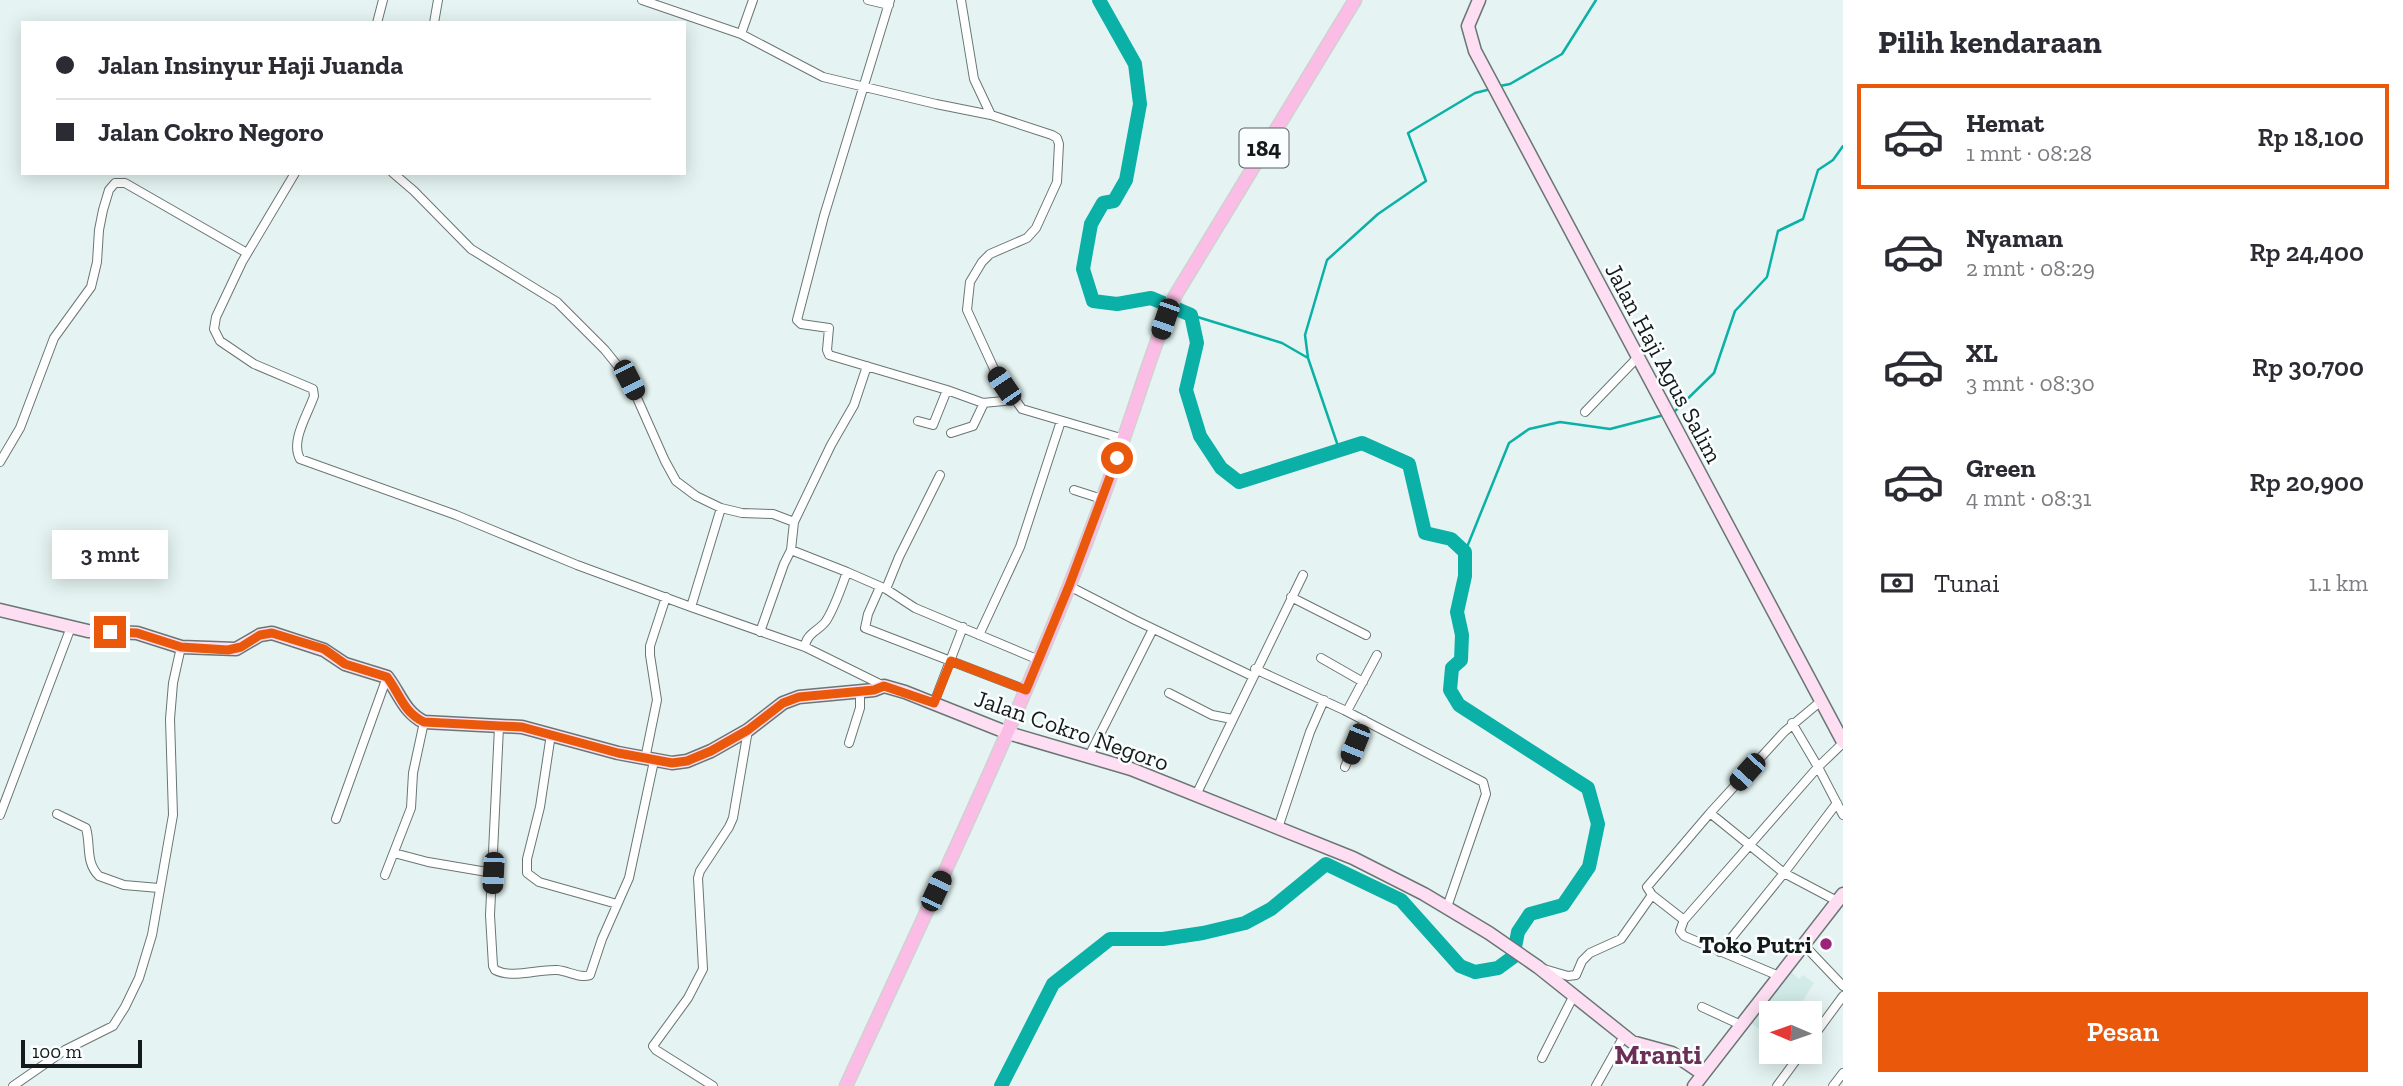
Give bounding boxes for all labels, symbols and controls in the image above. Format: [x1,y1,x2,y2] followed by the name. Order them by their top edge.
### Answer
[1878,23,2102,61] text: Pilih kendaraan
[98,49,403,81] text: Jalan Insinyur Haji Juanda
[1882,105,1945,168] icon: car
[1966,107,2044,139] text: Hemat
[98,116,324,148] text: Jalan Cokro Negoro
[2258,121,2364,153] text: Rp 18,100
[1240,128,1288,168] road number: 184
[1966,139,2092,167] text: 1 mnt · 08:28
[1882,220,1945,283] icon: car
[1966,222,2063,254] text: Nyaman
[2249,236,2364,268] text: Rp 24,400
[1966,254,2095,282] text: 2 mnt · 08:29
[1599,258,1729,468] street label: Jalan Haji Agus Salim
[1149,296,1182,342] car
[1882,335,1945,398] icon: car
[1966,337,1998,369] text: XL
[2252,351,2364,383] text: Rp 30,700
[611,357,648,403] car
[984,363,1025,409] car
[1966,369,2095,397] text: 3 mnt · 08:30
[1101,442,1133,474] route start
[1882,450,1945,513] icon: car
[1966,452,2036,484] text: Green
[2250,466,2364,498] text: Rp 20,900
[1966,484,2092,512] text: 4 mnt · 08:31
[52,530,168,580] callout: 3 mnt
[81,540,139,568] text: 3 mnt
[1878,564,1916,602] icon: cash
[1934,567,1999,599] text: Tunai
[2308,569,2368,597] text: 1.1 km
[94,616,126,648] route end
[971,683,1173,777] street label: Jalan Cokro Negoro
[1338,721,1373,767] car
[1726,749,1769,795] car
[482,851,505,895] car
[918,868,955,914] car
[1699,930,1812,959] place label: Toko Putri
[1818,936,1834,952] marker: Toko Putri
[1878,992,2368,1072] button: Pesan
[1759,1001,1822,1064] north arrow
[1759,1001,1822,1064] map controls
[21,1037,142,1069] scale bar
[1614,1038,1702,1071] district label: Mranti
[32,1040,82,1063] text: 100 m

